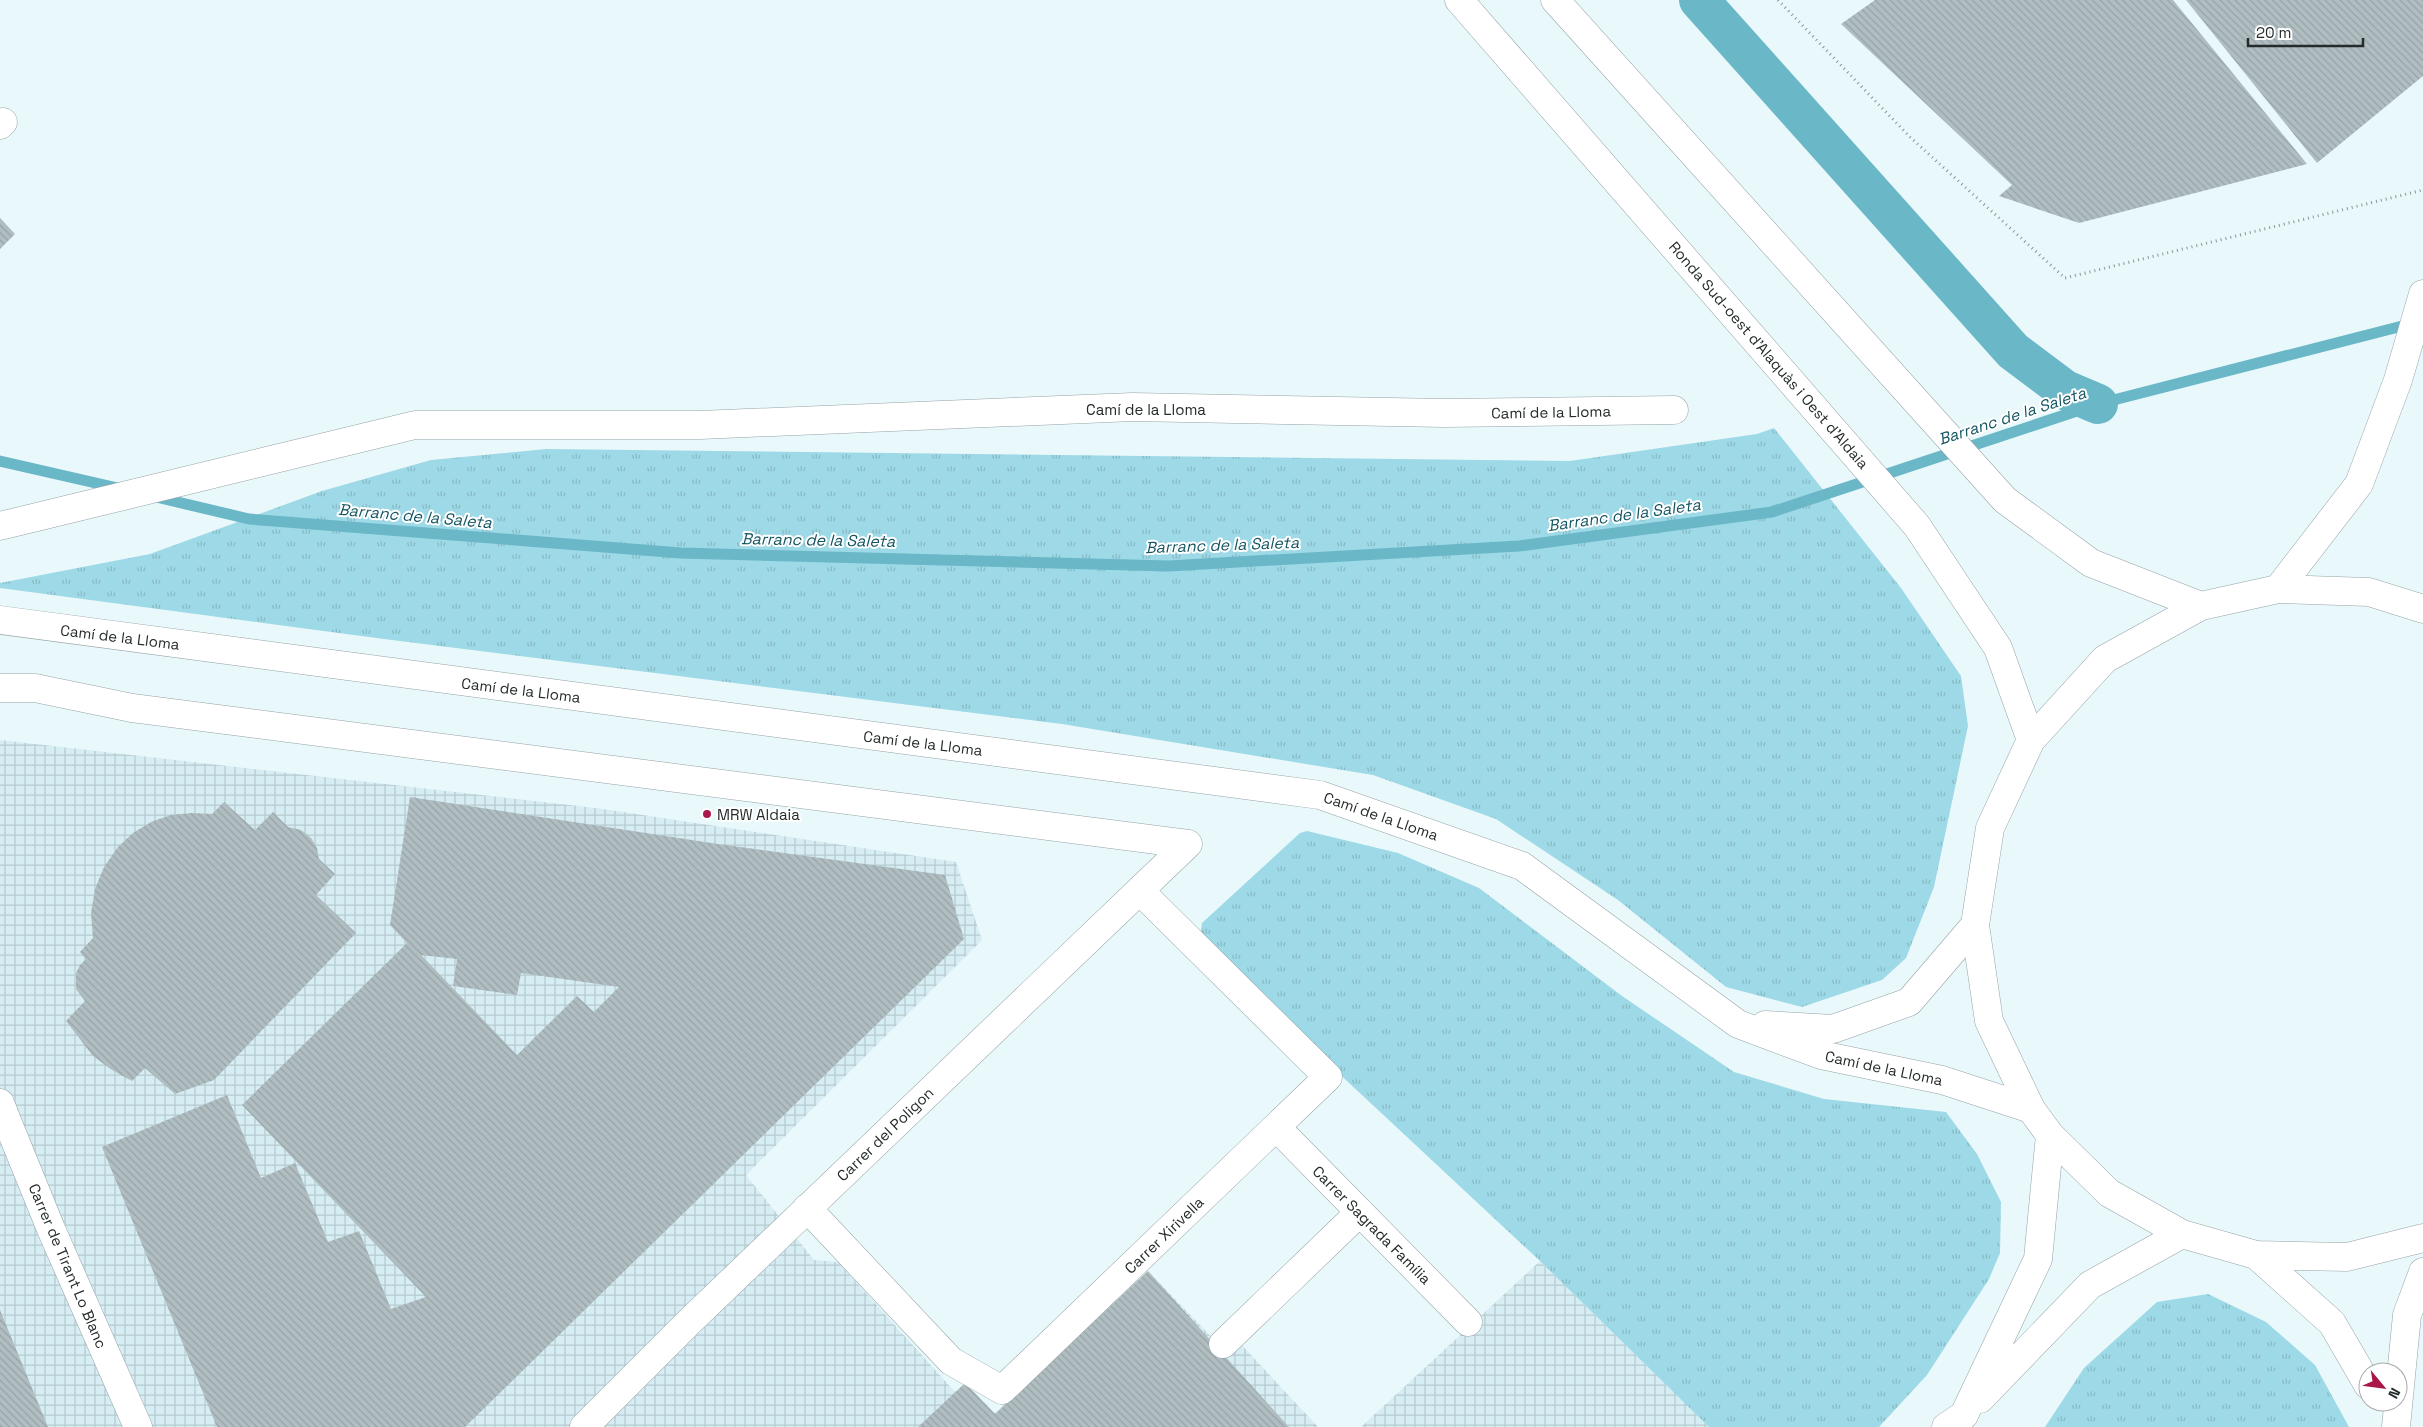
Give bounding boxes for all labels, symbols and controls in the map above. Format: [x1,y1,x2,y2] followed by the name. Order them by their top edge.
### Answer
[2248,15,2363,47] scale bar
[2256,23,2291,42] text: 20 m
[1665,237,1873,473] street label: Ronda Sud-oest d'Alaquàs i Oest d'Aldaia
[1936,382,2089,450] water label: Barranc de la Saleta
[1086,400,1206,419] street label: Camí de la Lloma
[1491,401,1611,423] street label: Camí de la Lloma
[1546,494,1702,536] water label: Barranc de la Saleta
[337,499,493,533] water label: Barranc de la Saleta
[741,528,896,552] water label: Barranc de la Saleta
[1145,532,1300,558] water label: Barranc de la Saleta
[59,620,181,654] street label: Camí de la Lloma
[460,673,582,707] street label: Camí de la Lloma
[862,726,984,760] street label: Camí de la Lloma
[1321,787,1441,845] street label: Camí de la Lloma
[717,805,800,824] place label: MRW Aldaia
[701,808,713,820] marker: MRW Aldaia
[1823,1046,1945,1090] street label: Camí de la Lloma
[833,1083,937,1185] street label: Carrer del Poligon
[1309,1162,1436,1289] street label: Carrer Sagrada Família
[25,1181,111,1351] street label: Carrer de Tirant Lo Blanc
[1120,1192,1208,1278] street label: Carrer Xirivella
[2358,1362,2408,1412] north arrow
[2384,1385,2405,1402] text: N

